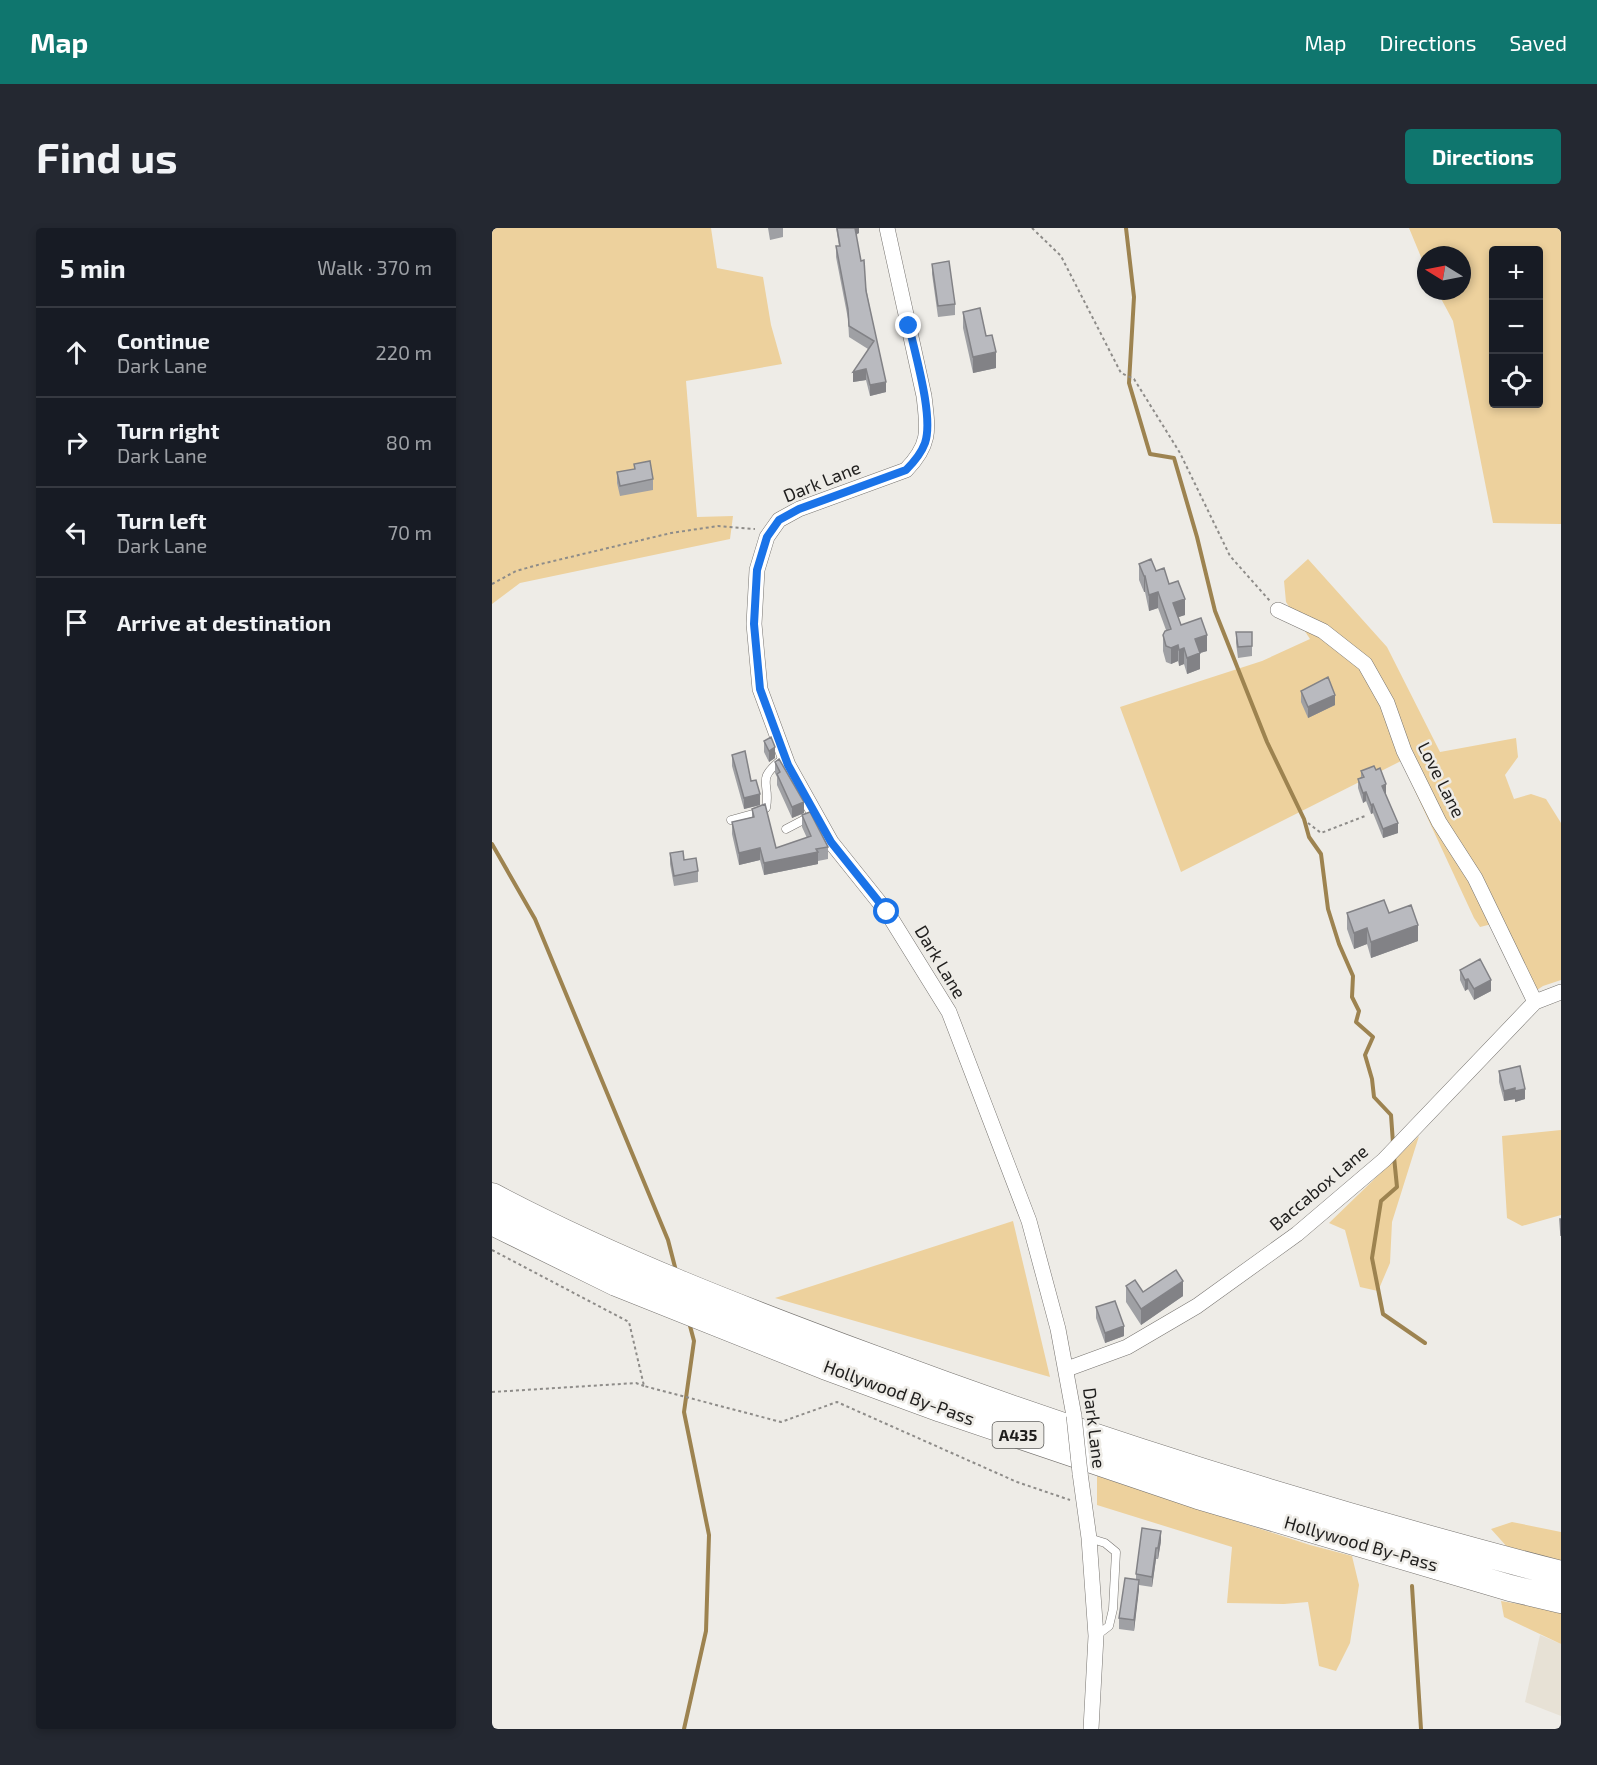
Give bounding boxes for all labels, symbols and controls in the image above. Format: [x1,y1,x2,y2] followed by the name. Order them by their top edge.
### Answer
[30,25,88,59] text: Map
[1304,30,1347,55] text: Map
[1380,30,1476,55] text: Directions
[1509,30,1567,55] text: Saved
[1405,129,1561,184] button: Directions
[36,131,178,181] text: Find us
[1417,246,1471,300] north arrow
[1489,246,1543,408] map controls
[1489,246,1543,300] button: +
[60,252,126,283] text: 5 min
[317,255,432,279] text: Walk · 370 m
[1489,300,1543,354] button: −
[895,312,921,338] route end
[117,327,210,353] text: Continue
[60,336,93,369] icon: ahead
[375,340,432,364] text: 220 m
[117,353,207,377] text: Dark Lane
[1489,354,1543,408] button: locate
[117,417,219,443] text: Turn right
[60,426,93,459] icon: right
[386,430,432,454] text: 80 m
[117,443,207,467] text: Dark Lane
[780,456,863,507] street label: Dark Lane
[117,507,206,533] text: Turn left
[60,516,93,549] icon: left
[388,520,432,544] text: 70 m
[117,533,207,557] text: Dark Lane
[60,606,93,639] icon: arrive
[117,609,331,635] text: Arrive at destination
[1414,738,1470,821] street label: Love Lane
[873,898,899,924] route start
[910,921,971,1002] street label: Dark Lane
[1265,1140,1372,1235] street label: Baccabox Lane
[821,1355,978,1430] street label: Hollywood By-Pass
[1079,1386,1111,1470] street label: Dark Lane
[992,1422,1044,1448] road number: A435
[1282,1511,1441,1576] street label: Hollywood By-Pass

